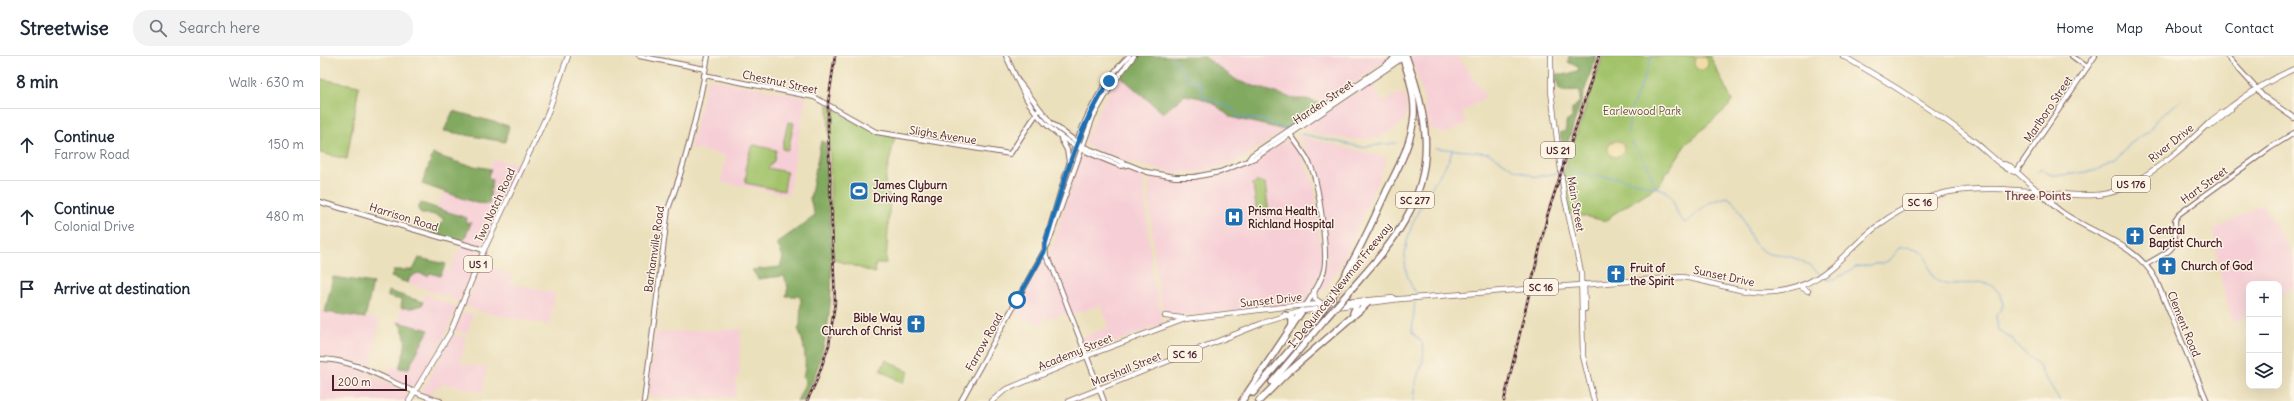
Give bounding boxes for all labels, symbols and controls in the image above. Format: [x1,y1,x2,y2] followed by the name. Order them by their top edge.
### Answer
[133,10,413,46] search box
[20,16,109,40] text: Streetwise
[147,17,169,39] icon: search
[179,18,260,37] text: Search here
[2056,19,2094,37] text: Home
[2116,19,2143,37] text: Map
[2165,19,2203,37] text: About
[2225,19,2274,37] text: Contact
[741,67,819,97] street label: Chestnut Street
[16,71,58,93] text: 8 min
[1100,72,1118,90] route end
[2021,73,2075,145] street label: Marlboro Street
[229,74,304,91] text: Walk · 630 m
[1290,77,1356,127] street label: Harden Street
[1603,104,1682,118] park label: Earlewood Park
[2146,121,2196,165] street label: River Drive
[908,123,978,147] street label: Slighs Avenue
[54,127,115,146] text: Continue
[16,134,38,156] icon: ahead
[268,136,304,153] text: 150 m
[1541,142,1575,158] road number: US 21
[54,146,130,163] text: Farrow Road
[2178,163,2230,207] street label: Hart Street
[472,165,519,244] street label: Two Notch Road
[1564,175,1588,233] street label: Main Street
[2112,176,2150,192] road number: US 176
[873,178,948,206] place label: James Clyburn Driving Range
[848,180,870,202] sports icon: James Clyburn Driving Range
[2005,188,2072,203] district label: Three Points
[1396,192,1434,208] road number: SC 277
[1903,194,1937,210] road number: SC 16
[54,199,115,218] text: Continue
[368,200,441,234] street label: Harrison Road
[641,204,667,293] street label: Barhamville Road
[1248,204,1334,232] place label: Prisma Health Richland Hospital
[16,206,38,228] icon: ahead
[1223,206,1245,228] hospital icon: Prisma Health Richland Hospital
[266,208,304,225] text: 480 m
[54,218,135,235] text: Colonial Drive
[1285,220,1395,350] street label: I. DeQuincey Newman Freeway
[2149,223,2223,251] place label: Central Baptist Church
[2124,225,2146,247] church icon: Central Baptist Church
[2156,255,2178,277] church icon: Church of God
[464,256,492,272] road number: US 1
[2181,259,2253,273] place label: Church of God
[1629,261,1674,289] place label: Fruit of the Spirit
[1605,263,1627,285] church icon: Fruit of the Spirit
[1692,263,1756,289] street label: Sunset Drive
[16,278,38,300] icon: arrive
[54,279,190,298] text: Arrive at destination
[1524,279,1558,295] road number: SC 16
[2246,281,2282,389] map controls
[2246,281,2282,317] button: +
[2164,289,2204,359] street label: Clement Road
[1239,290,1303,310] street label: Sunset Drive
[1008,291,1026,309] route start
[962,310,1006,373] street label: Farrow Road
[822,311,902,338] place label: Bible Way Church of Christ
[905,313,927,335] church icon: Bible Way Church of Christ
[2246,317,2282,353] button: −
[1036,331,1115,373] street label: Academy Street
[1168,346,1202,362] road number: SC 16
[1089,349,1163,389] street label: Marshall Street
[2246,353,2282,389] button: layers
[332,373,407,392] scale bar
[338,375,371,389] text: 200 m

